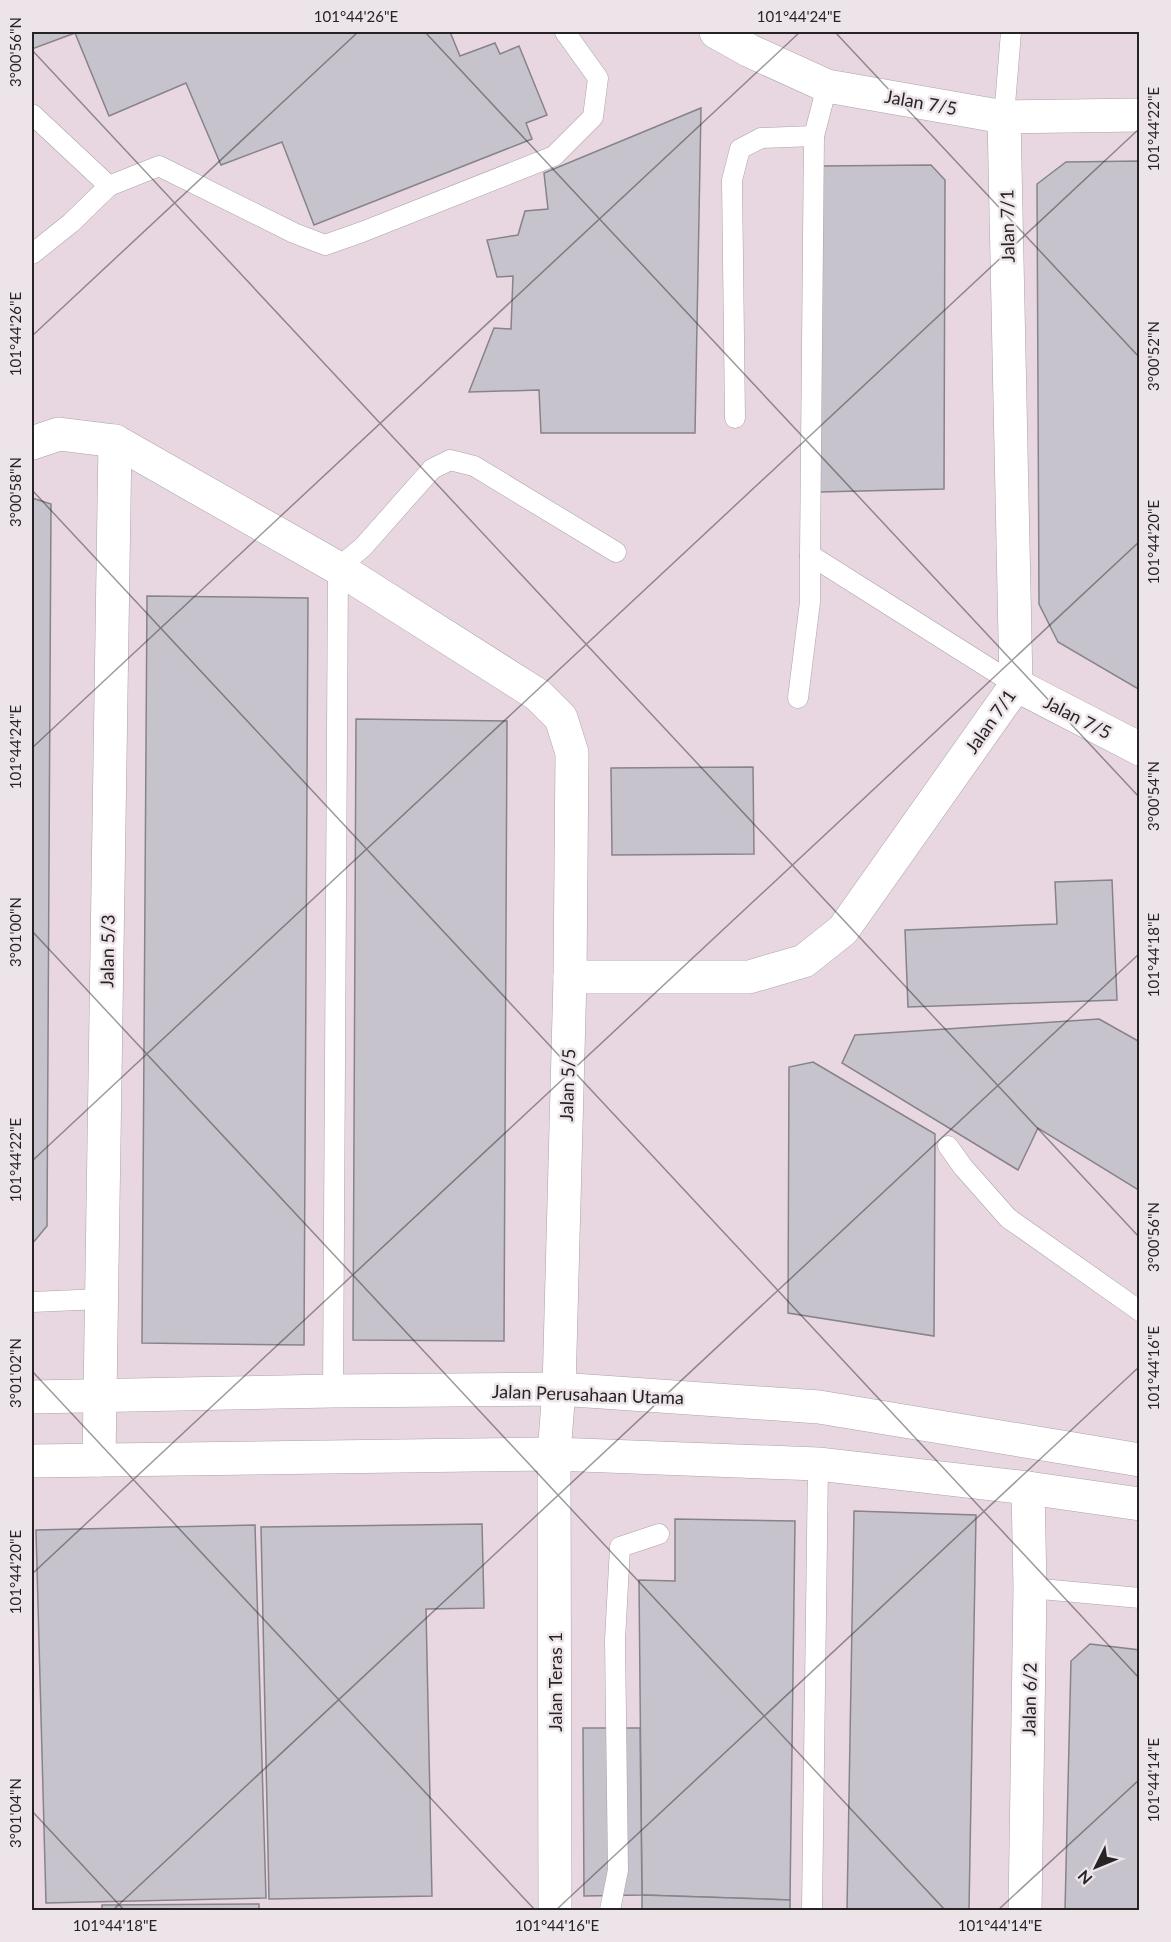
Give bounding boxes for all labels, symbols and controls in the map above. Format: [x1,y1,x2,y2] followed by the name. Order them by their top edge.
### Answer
[314,7,398,25] text: 101°44'26"E
[757,7,841,25] text: 101°44'24"E
[6,17,24,87] text: 3°00'56"N
[883,85,959,119] street label: Jalan 7/5
[1144,87,1162,171] text: 101°44'22"E
[995,189,1019,263] street label: Jalan 7/1
[6,292,24,376] text: 101°44'26"E
[1144,321,1162,391] text: 3°00'52"N
[6,457,24,527] text: 3°00'58"N
[1144,500,1162,584] text: 101°44'20"E
[960,685,1020,757] street label: Jalan 7/1
[1040,691,1116,743] street label: Jalan 7/5
[6,705,24,789] text: 101°44'24"E
[1144,761,1162,831] text: 3°00'54"N
[6,897,24,967] text: 3°01'00"N
[1144,913,1162,997] text: 101°44'18"E
[95,914,119,988] street label: Jalan 5/3
[555,1048,579,1122] street label: Jalan 5/5
[6,1118,24,1202] text: 101°44'22"E
[1144,1202,1162,1272] text: 3°00'56"N
[1144,1326,1162,1410] text: 101°44'16"E
[6,1338,24,1408] text: 3°01'02"N
[492,1380,684,1408] street label: Jalan Perusahaan Utama
[6,1530,24,1614] text: 101°44'20"E
[544,1632,566,1732] street label: Jalan Teras 1
[1017,1662,1041,1736] street label: Jalan 6/2
[1144,1738,1162,1822] text: 101°44'14"E
[6,1778,24,1848] text: 3°01'04"N
[1066,1837,1126,1897] north arrow
[1074,1867,1096,1889] text: N
[73,1916,157,1934] text: 101°44'18"E
[515,1916,599,1934] text: 101°44'16"E
[958,1916,1042,1934] text: 101°44'14"E

